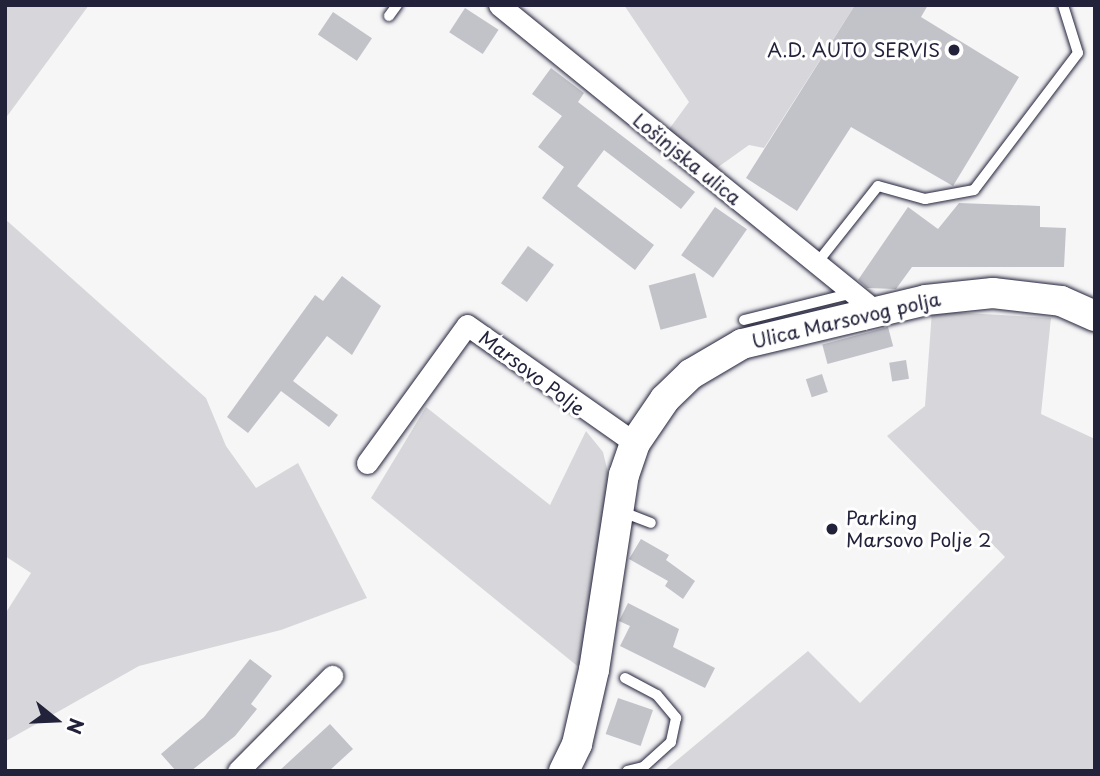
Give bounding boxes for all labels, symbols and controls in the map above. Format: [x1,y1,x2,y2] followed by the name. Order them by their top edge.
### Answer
[766,39,940,61] place label: A.D. AUTO SERVIS
[946,42,962,58] marker: A.D. AUTO SERVIS
[628,108,746,210] street label: Lošinjska ulica
[750,287,942,353] street label: Ulica Marsovog polja
[475,326,589,420] street label: Marsovo Polje
[846,507,992,551] place label: Parking Marsovo Polje 2
[824,521,840,537] marker: Parking Marsovo Polje 2
[21,685,91,755] north arrow
[60,715,92,738] text: N

